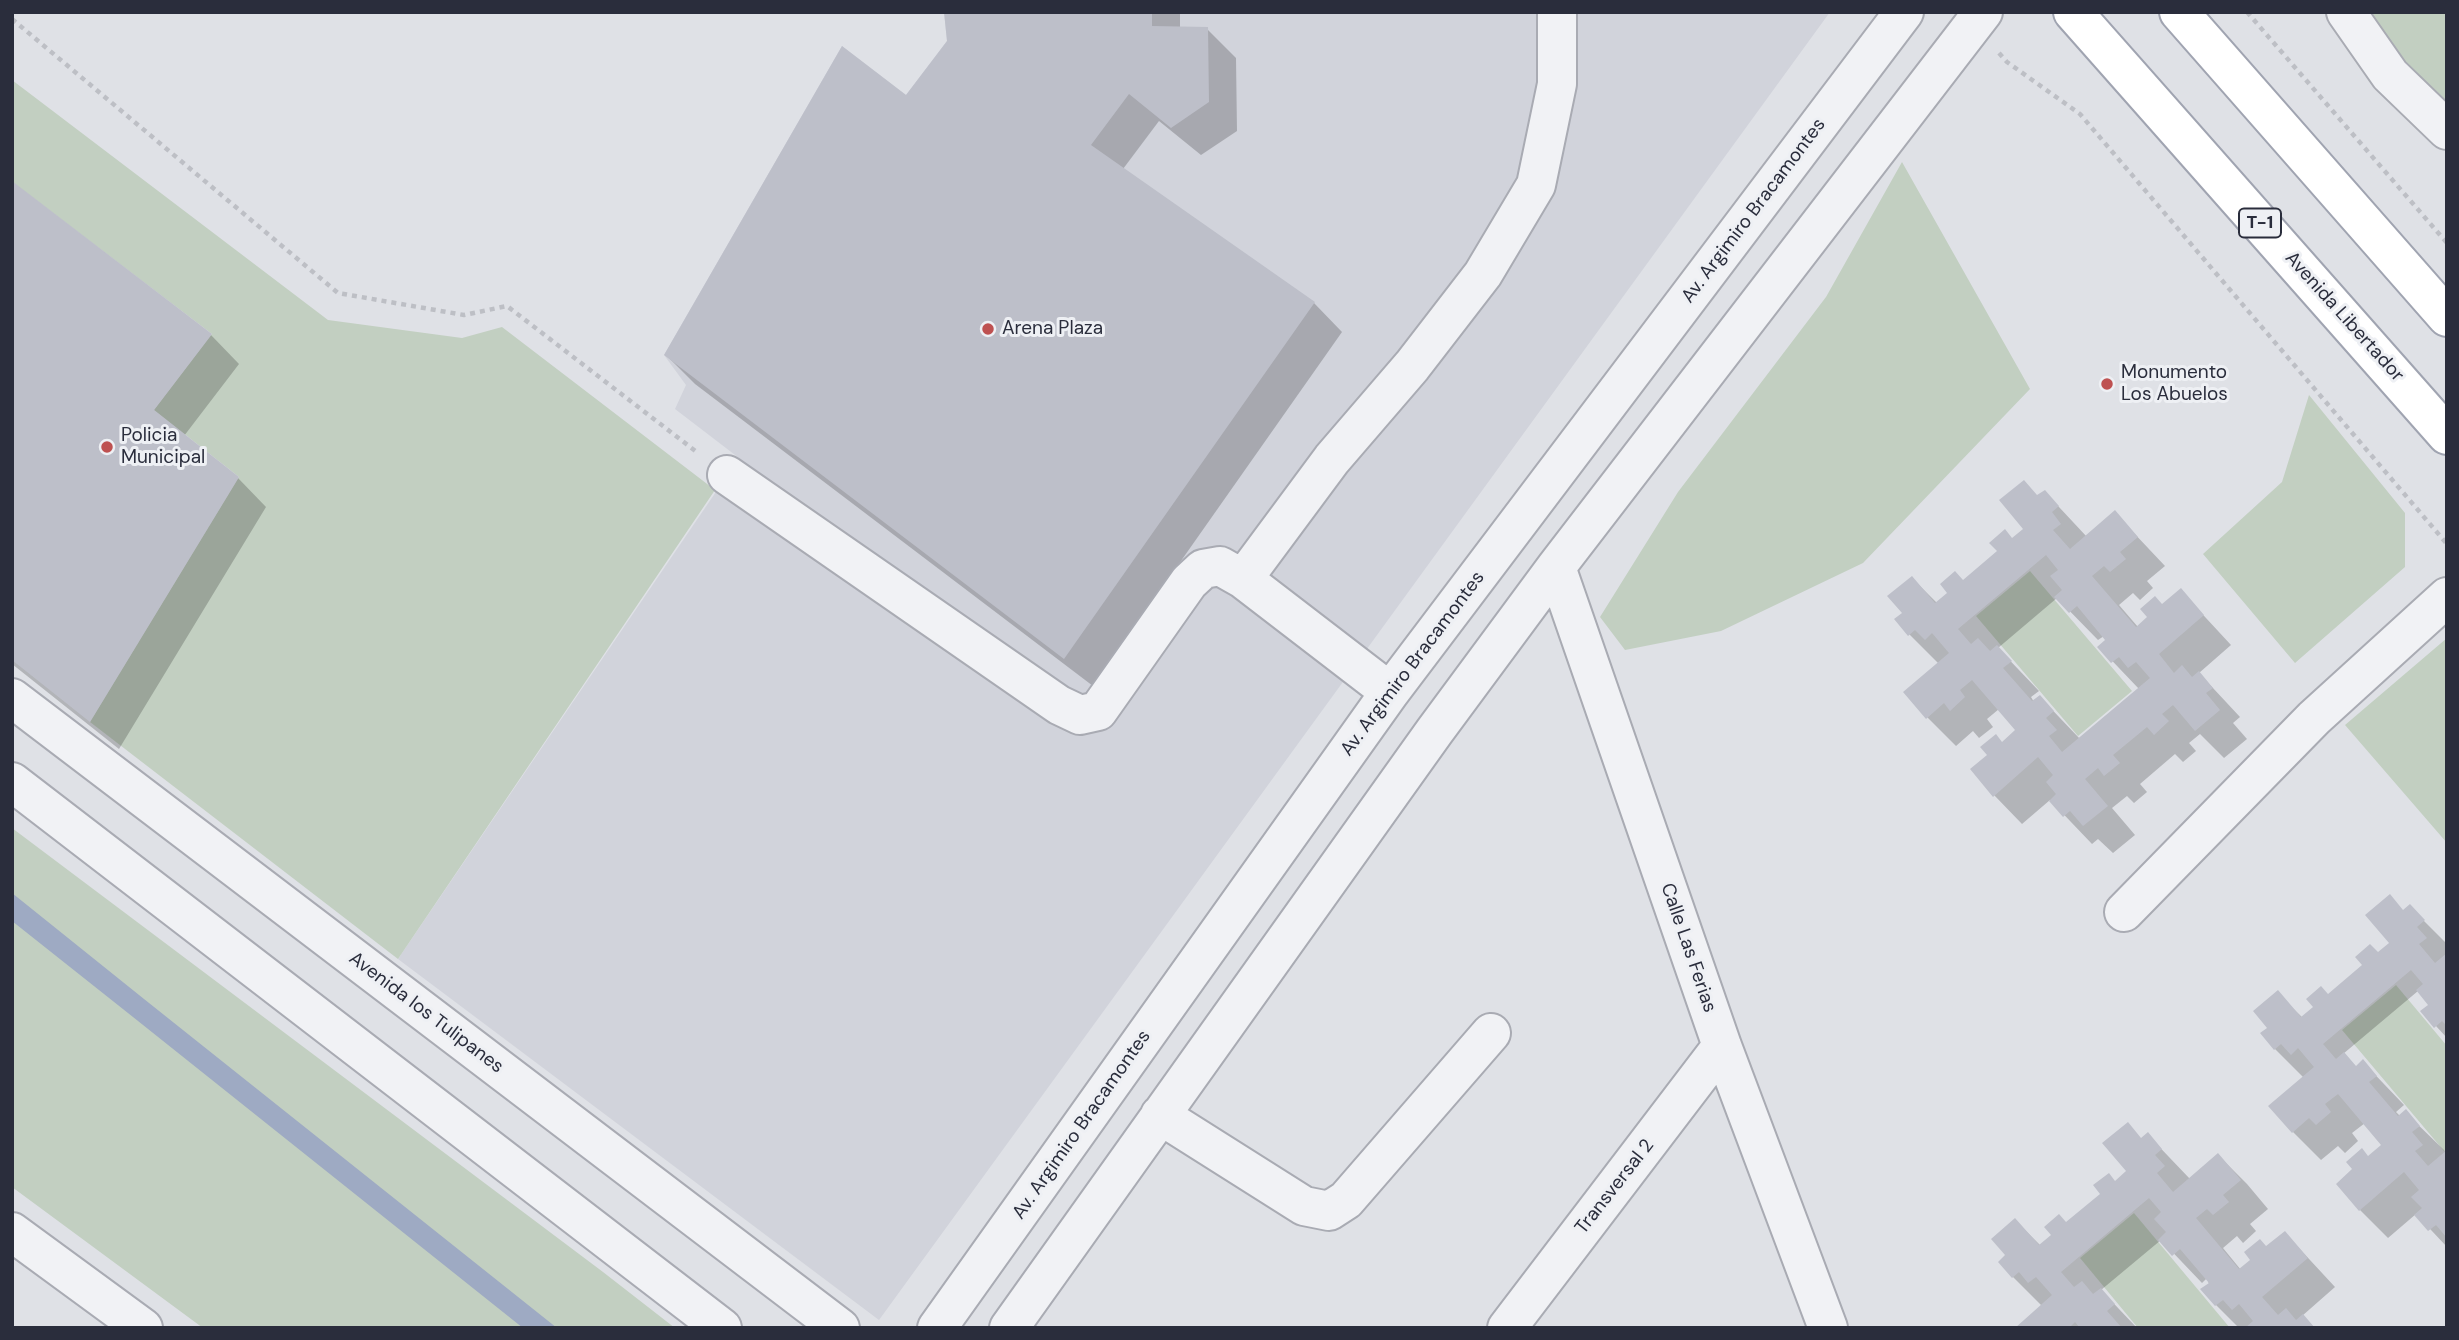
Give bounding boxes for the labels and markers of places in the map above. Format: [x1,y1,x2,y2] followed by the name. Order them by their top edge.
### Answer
[1002,318,1103,340] place label: Arena Plaza
[980,321,996,337] marker: Arena Plaza
[2121,362,2228,406] place label: Monumento Los Abuelos
[2099,376,2115,392] marker: Monumento Los Abuelos
[121,425,205,469] place label: Policia Municipal
[99,439,115,455] marker: Policia Municipal

